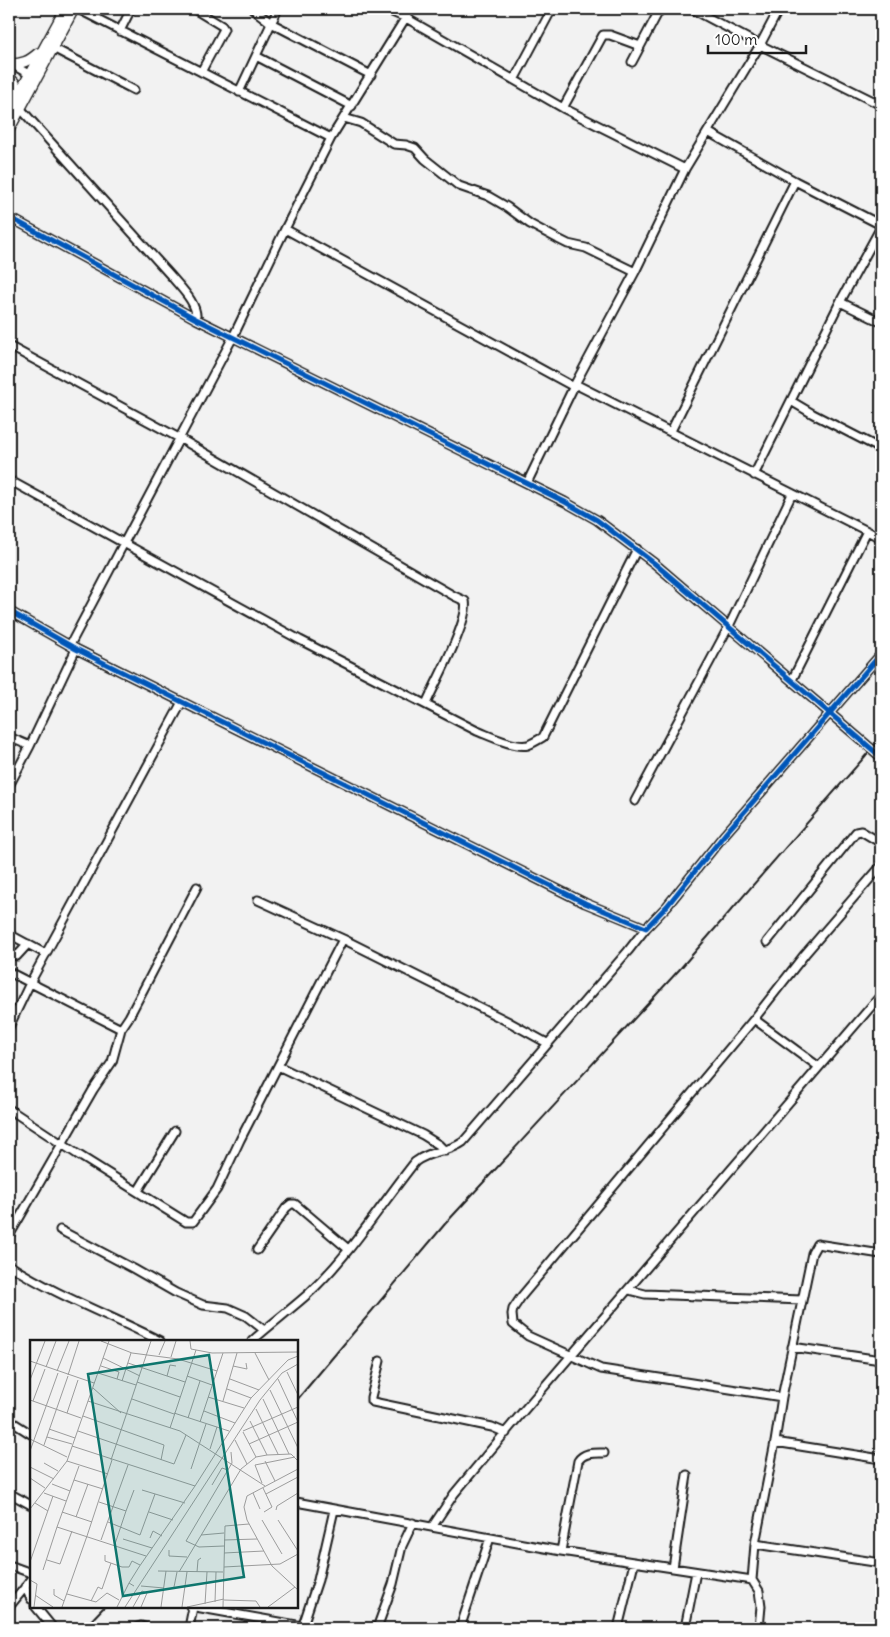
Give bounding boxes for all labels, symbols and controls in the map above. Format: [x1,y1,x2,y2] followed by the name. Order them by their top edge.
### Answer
[708,22,805,54] scale bar
[715,30,757,49] text: 100 m
[30,1340,298,1607] inset map

